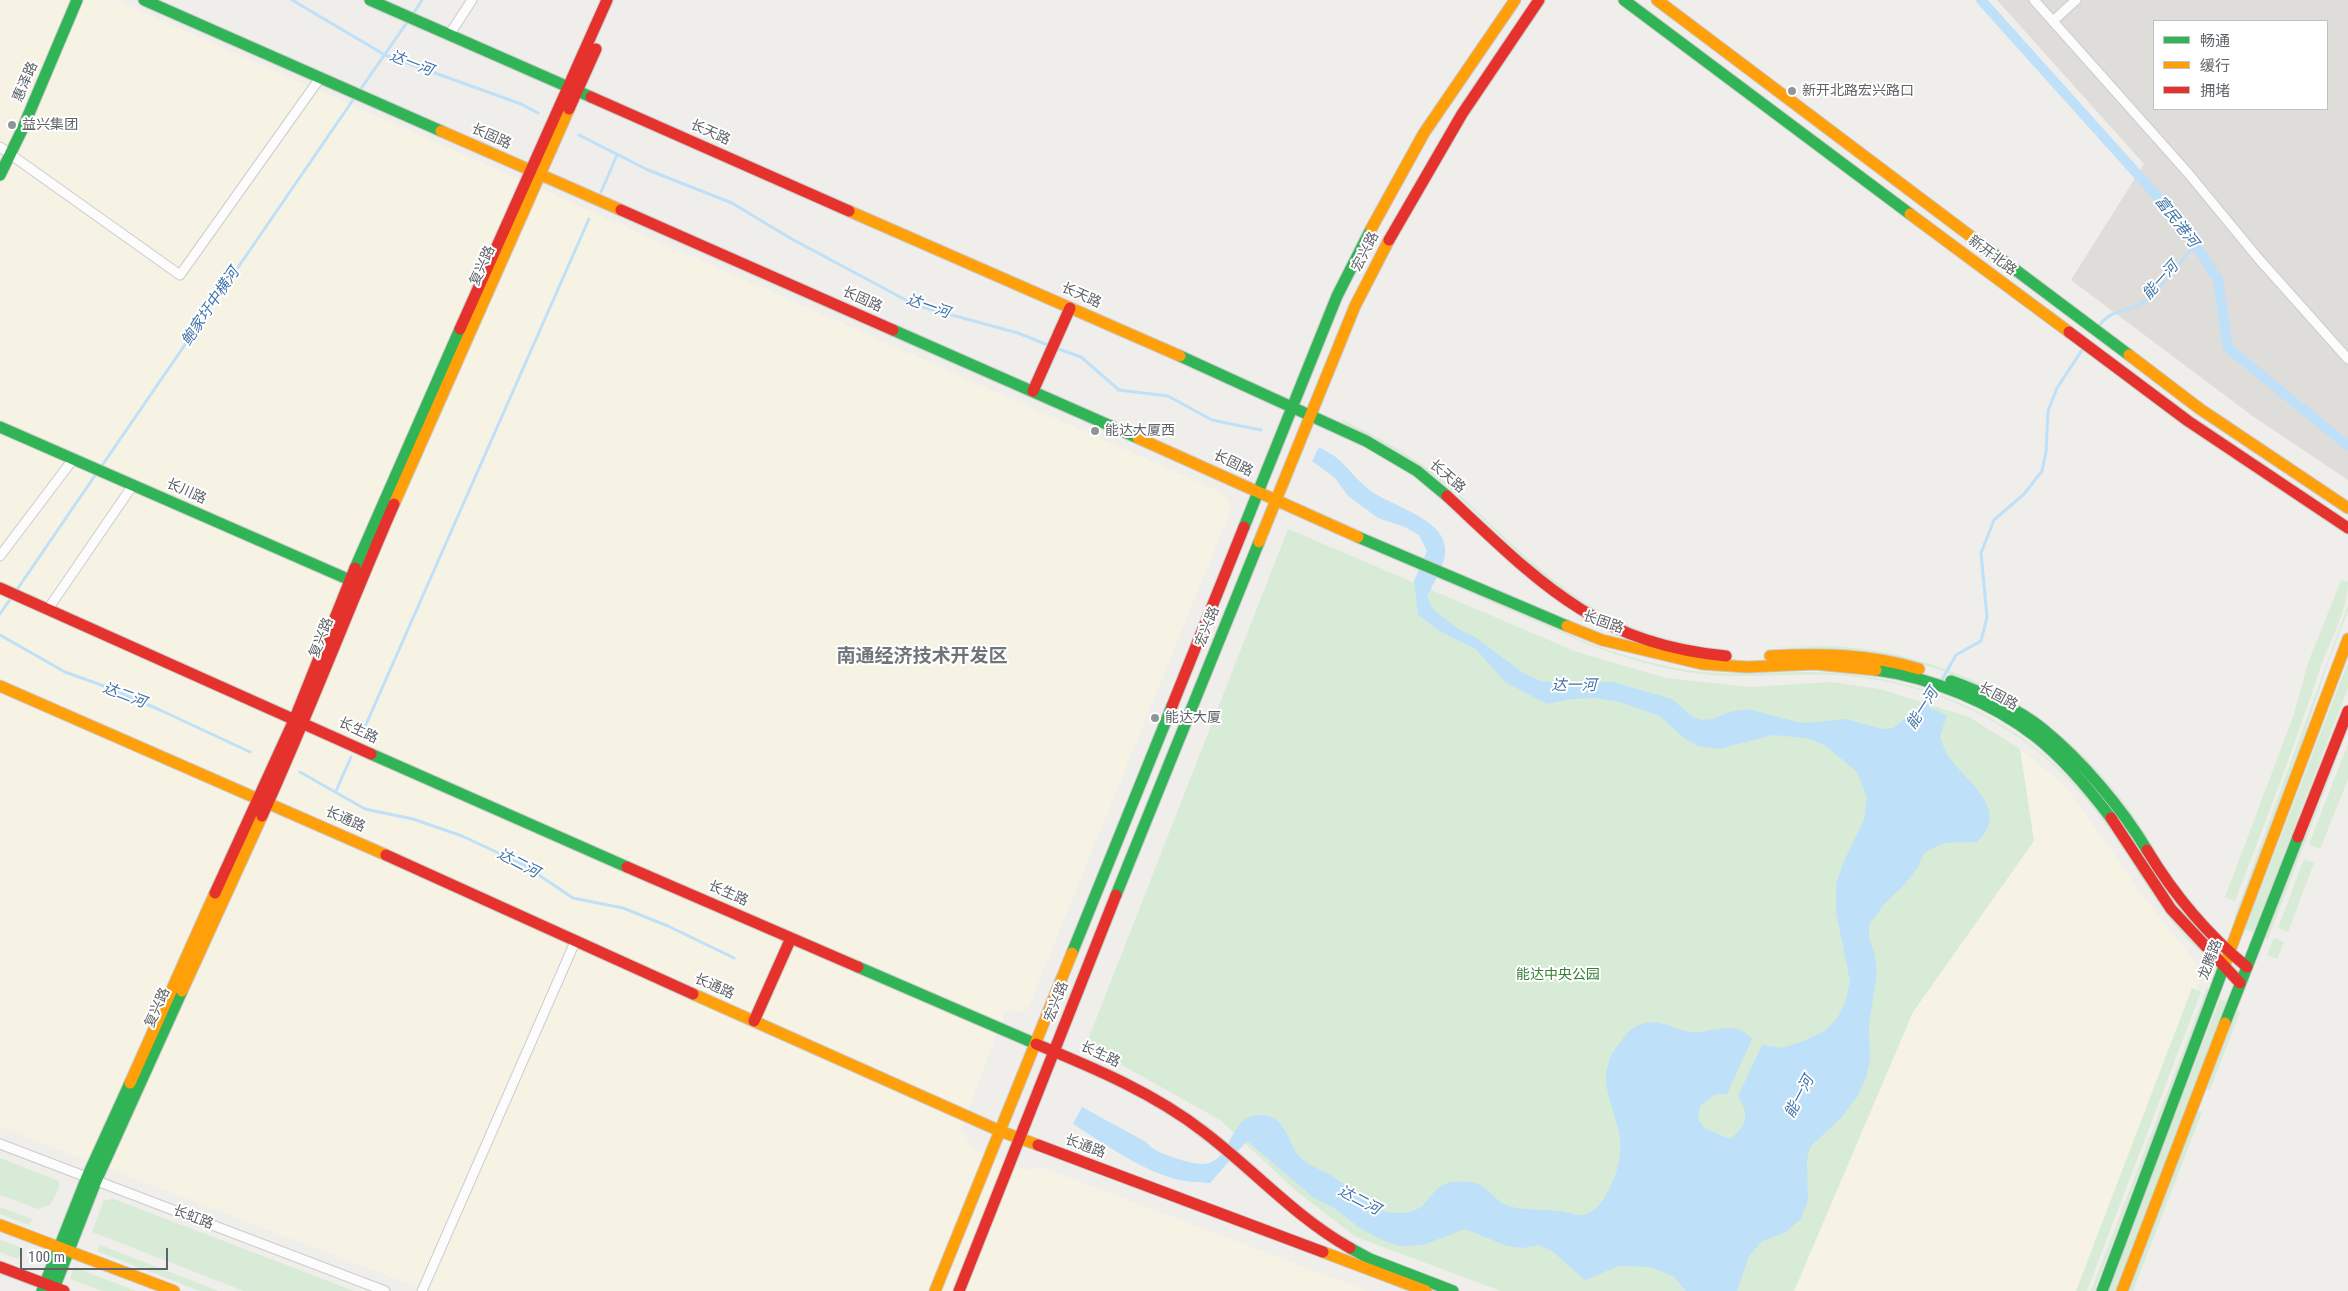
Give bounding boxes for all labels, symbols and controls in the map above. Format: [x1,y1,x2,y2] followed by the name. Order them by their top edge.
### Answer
[2153,20,2328,110] legend
[2200,32,2230,50] text: 畅通
[387,48,435,80] water label: 达一河
[2200,57,2230,75] text: 缓行
[10,59,42,105] street label: 惠泽路
[2200,82,2230,100] text: 拥堵
[1802,83,1914,99] place label: 新开北路宏兴路口
[1786,85,1798,97] marker: 新开北路宏兴路口
[22,117,78,133] place label: 益兴集团
[687,117,733,149] street label: 长天路
[6,119,18,131] marker: 益兴集团
[468,121,514,153] street label: 长固路
[2150,193,2202,251] water label: 富民港河
[1349,229,1383,275] street label: 宏兴路
[1965,232,2019,280] street label: 新开北路
[467,243,499,289] street label: 复兴路
[2139,258,2183,304] water label: 能一河
[178,265,244,349] water label: 鲍家圩中横河
[1058,280,1104,312] street label: 长天路
[839,284,885,316] street label: 长固路
[904,291,952,323] water label: 达一河
[1105,423,1175,439] place label: 能达大厦西
[1089,425,1101,437] marker: 能达大厦西
[1210,447,1256,481] street label: 长固路
[1426,457,1468,497] street label: 长天路
[163,476,209,508] street label: 长川路
[1192,604,1224,650] street label: 宏兴路
[1580,608,1626,638] street label: 长固路
[306,615,338,661] street label: 复兴路
[837,646,1007,668] district label: 南通经济技术开发区
[1552,677,1596,695] water label: 达一河
[100,680,148,712] water label: 达二河
[1976,680,2020,714] street label: 长固路
[1903,685,1943,733] water label: 能一河
[1165,710,1221,726] place label: 能达大厦
[1149,712,1161,724] marker: 能达大厦
[335,715,381,747] street label: 长生路
[322,804,368,836] street label: 长通路
[494,845,542,883] water label: 达二河
[705,878,751,910] street label: 长生路
[2196,937,2226,983] street label: 龙腾路
[1516,967,1600,983] park label: 能达中央公园
[691,971,737,1003] street label: 长通路
[1041,979,1073,1025] street label: 宏兴路
[142,985,174,1031] street label: 复兴路
[1077,1039,1123,1071] street label: 长生路
[1781,1073,1819,1121] water label: 能一河
[1062,1132,1108,1162] street label: 长通路
[1335,1182,1383,1220] water label: 达二河
[170,1203,216,1233] street label: 长虹路
[22,1238,170,1270] scale bar
[28,1248,65,1266] text: 100 m

